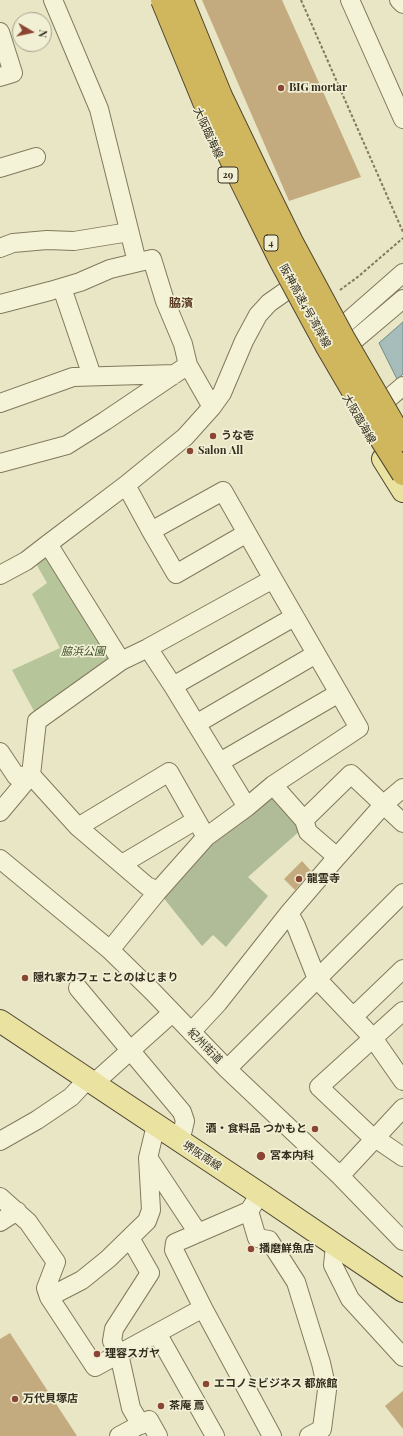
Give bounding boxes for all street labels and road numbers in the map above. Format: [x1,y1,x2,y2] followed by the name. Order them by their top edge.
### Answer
[190,105,226,161] street label: 大阪臨海線
[218,167,238,183] road number: 29
[264,235,278,251] road number: 4
[277,262,333,350] street label: 阪神高速4号湾岸線
[340,392,378,446] street label: 大阪臨海線
[185,1026,225,1066] street label: 紀州街道
[180,1138,224,1174] street label: 堺阪南線

